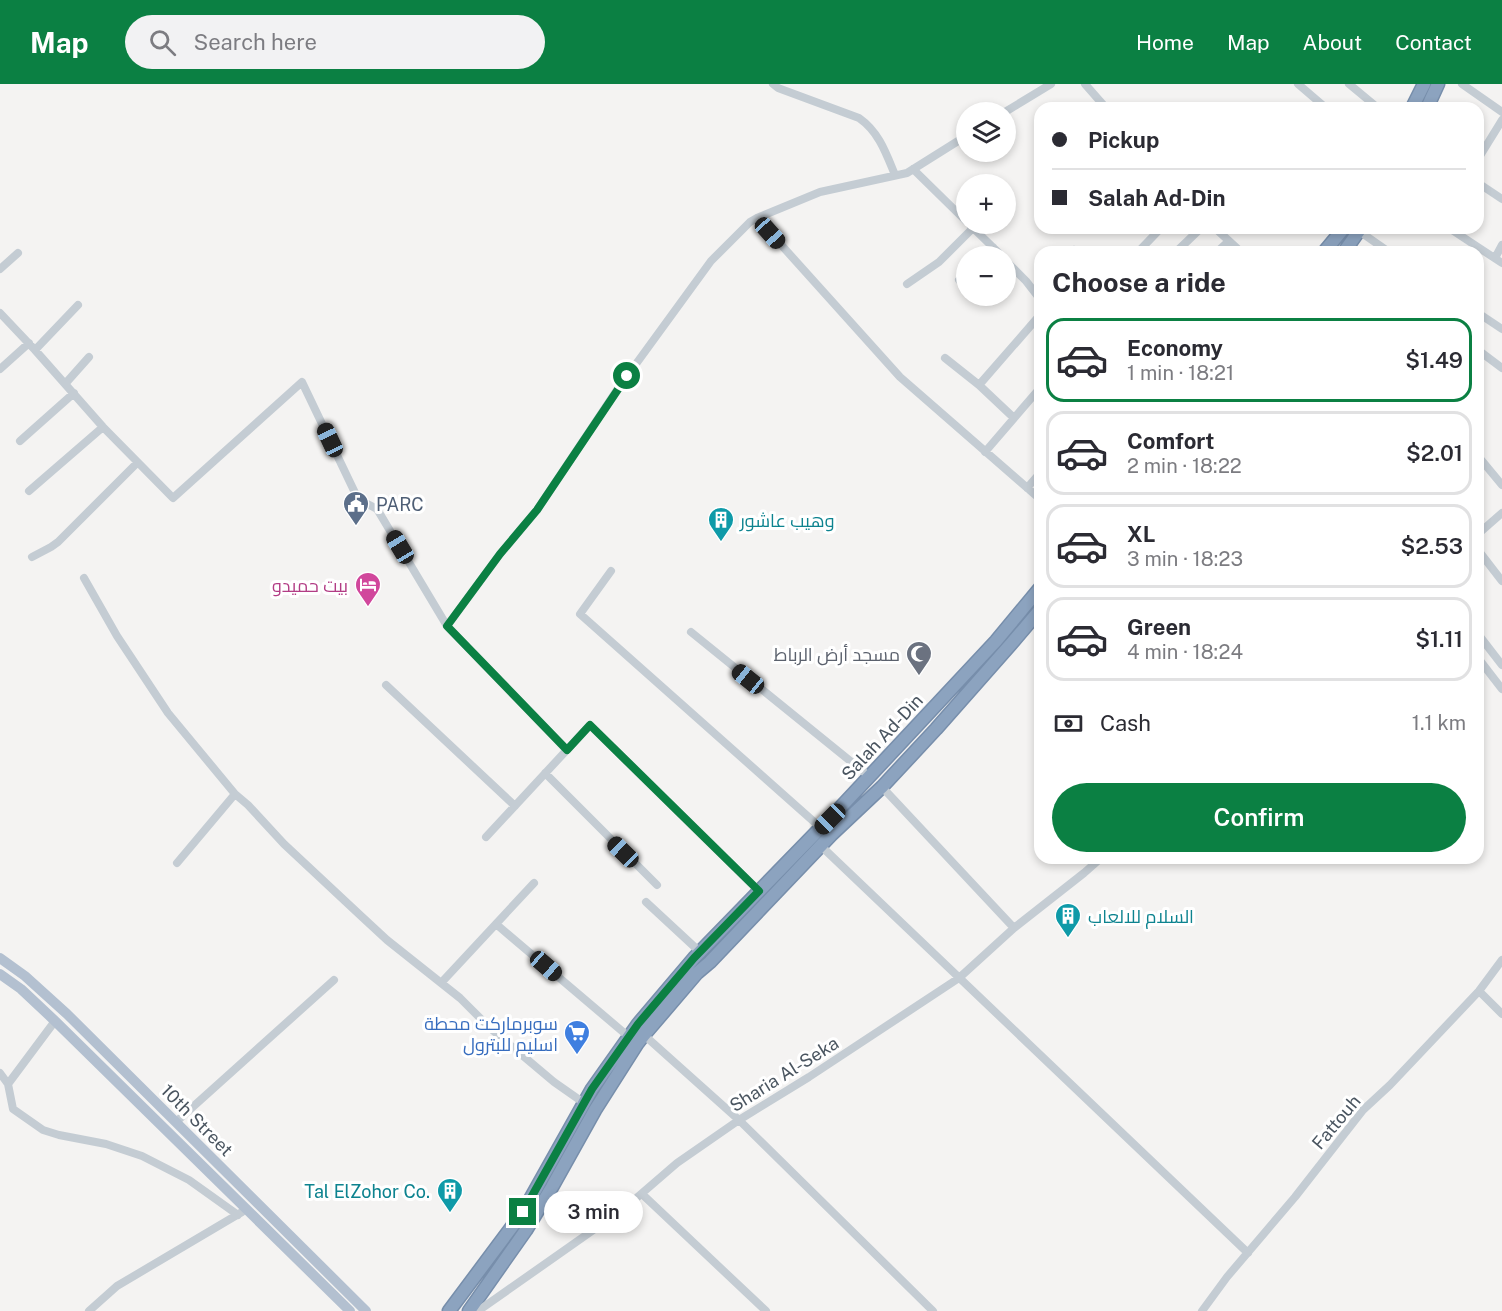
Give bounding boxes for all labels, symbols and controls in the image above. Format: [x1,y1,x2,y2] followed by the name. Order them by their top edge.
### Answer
[125,15,545,69] search box
[30,26,89,59] text: Map
[146,26,179,59] icon: search
[194,29,317,55] text: Search here
[1136,30,1194,55] text: Home
[1227,30,1270,55] text: Map
[1303,30,1362,55] text: About
[1395,30,1472,55] text: Contact
[956,102,1016,306] map controls
[956,102,1016,162] button: layers
[1088,127,1159,153] text: Pickup
[956,174,1016,234] button: +
[1088,185,1226,211] text: Salah Ad-Din
[751,214,789,252] car
[956,246,1016,306] button: −
[1052,266,1226,298] text: Choose a ride
[1055,333,1109,387] icon: car
[1127,335,1223,361] text: Economy
[1405,347,1463,373] text: $1.49
[1127,361,1234,385] text: 1 min · 18:21
[613,362,640,389] route start
[314,420,346,460] car
[1055,426,1109,480] icon: car
[1127,428,1214,454] text: Comfort
[1406,440,1463,466] text: $2.01
[1127,454,1242,478] text: 2 min · 18:22
[341,489,371,527] public building icon: PARC
[376,494,424,515] place label: PARC
[706,505,736,543] building icon: وهيب عاشور
[739,510,835,532] place label: وهيب عاشور
[1055,519,1109,573] icon: car
[1127,521,1155,547] text: XL
[383,527,417,567] car
[1400,533,1463,559] text: $2.53
[1127,547,1243,571] text: 3 min · 18:23
[353,570,383,608] hotel icon: بيت حميدو
[272,575,348,597] place label: بيت حميدو
[1055,612,1109,666] icon: car
[1127,614,1191,640] text: Green
[1415,626,1463,652] text: $1.11
[904,639,934,677] mosque icon: مسجد أرض الرباط
[1127,640,1243,664] text: 4 min · 18:24
[774,644,900,666] place label: مسجد أرض الرباط
[728,661,768,697] car
[837,690,927,784] street label: Salah Ad-Din
[1052,707,1085,740] icon: cash
[1100,710,1151,736] text: Cash
[1412,711,1466,735] text: 1.1 km
[1052,783,1466,852] button: Confirm
[811,800,849,838] car
[604,833,642,871] car
[1053,901,1083,939] building icon: السلام للالعاب
[1088,906,1194,929] place label: السلام للالعاب
[527,947,565,985] car
[424,1013,558,1057] place label: سوبرماركت محطة اسليم للبترول
[562,1018,592,1056] supermarket icon: سوبرماركت محطة اسليم للبترول
[726,1032,842,1116] street label: Sharia Al-Seka
[157,1080,237,1160] street label: 10th Street
[1307,1091,1365,1153] street label: Fattouh
[435,1176,465,1214] building icon: Tal ElZohor Co.
[304,1181,430,1202] place label: Tal ElZohor Co.
[544,1191,643,1233] callout: 3 min
[509,1198,536,1225] route end
[567,1200,620,1224] text: 3 min

